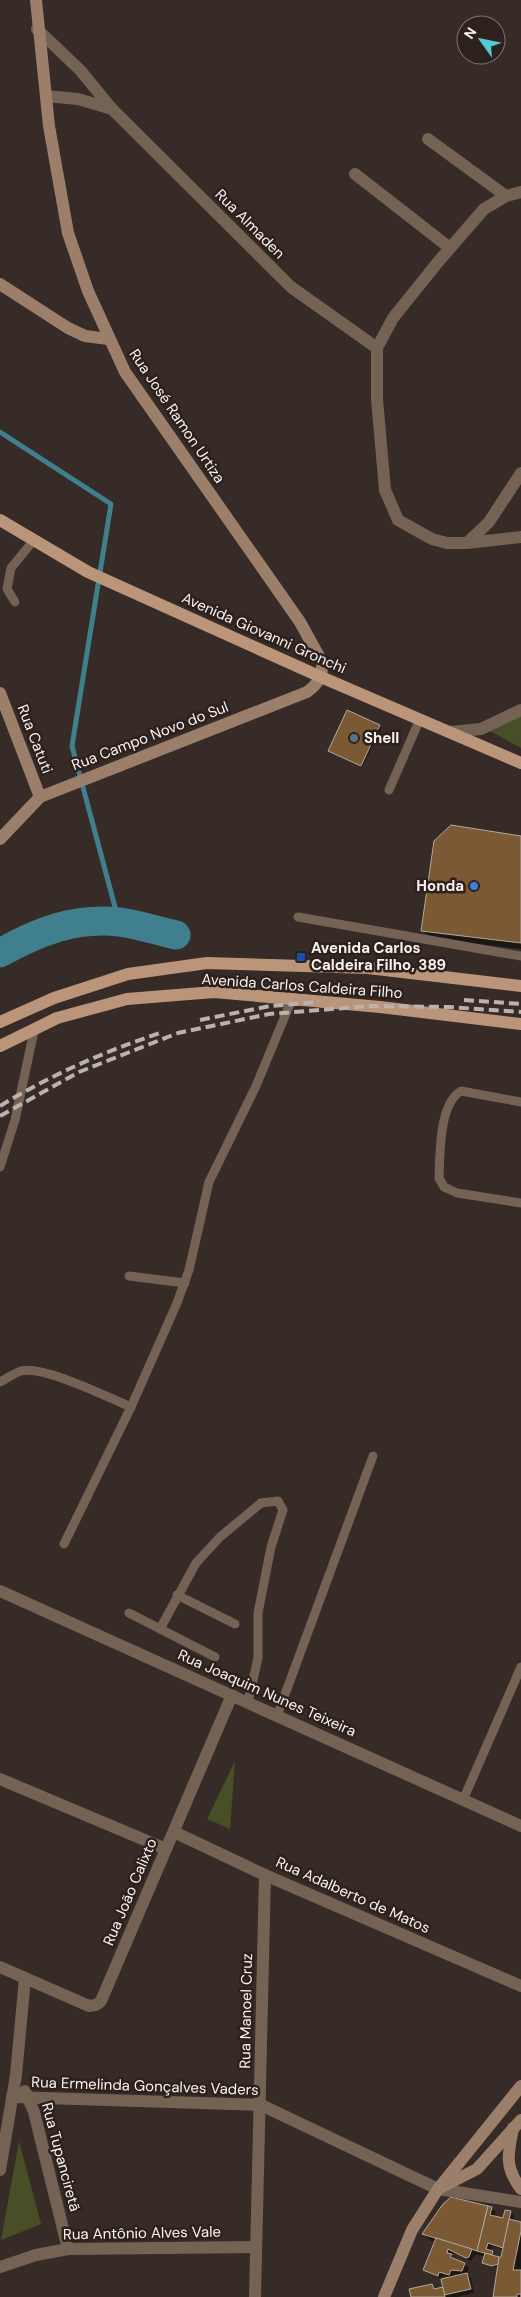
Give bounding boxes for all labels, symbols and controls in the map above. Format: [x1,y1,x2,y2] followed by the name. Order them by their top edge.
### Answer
[456,15,506,65] north arrow
[460,24,480,42] text: N
[211,185,289,263] street label: Rua Almaden
[125,345,229,487] street label: Rua José Ramon Urtiza
[179,588,349,678] street label: Avenida Giovanni Gronchi
[69,697,231,775] street label: Rua Campo Novo do Sul
[13,702,57,776] street label: Rua Catuti
[364,728,399,748] place label: Shell
[348,732,360,744] marker: Shell
[416,876,464,896] place label: Honda
[468,880,480,892] marker: Honda
[311,938,446,975] place label: Avenida Carlos Caldeira Filho, 389
[295,951,307,963] marker: Avenida Carlos Caldeira Filho, 389
[201,969,403,1003] street label: Avenida Carlos Caldeira Filho
[175,1645,359,1741] street label: Rua Joaquim Nunes Teixeira
[98,1835,162,1949] street label: Rua João Calixto
[273,1852,433,1938] street label: Rua Adalberto de Matos
[235,1953,257,2069] street label: Rua Manoel Cruz
[31,2072,259,2100] street label: Rua Ermelinda Gonçalves Vaders
[37,2100,85,2214] street label: Rua Tupanciretã
[63,2222,221,2244] street label: Rua Antônio Alves Vale

